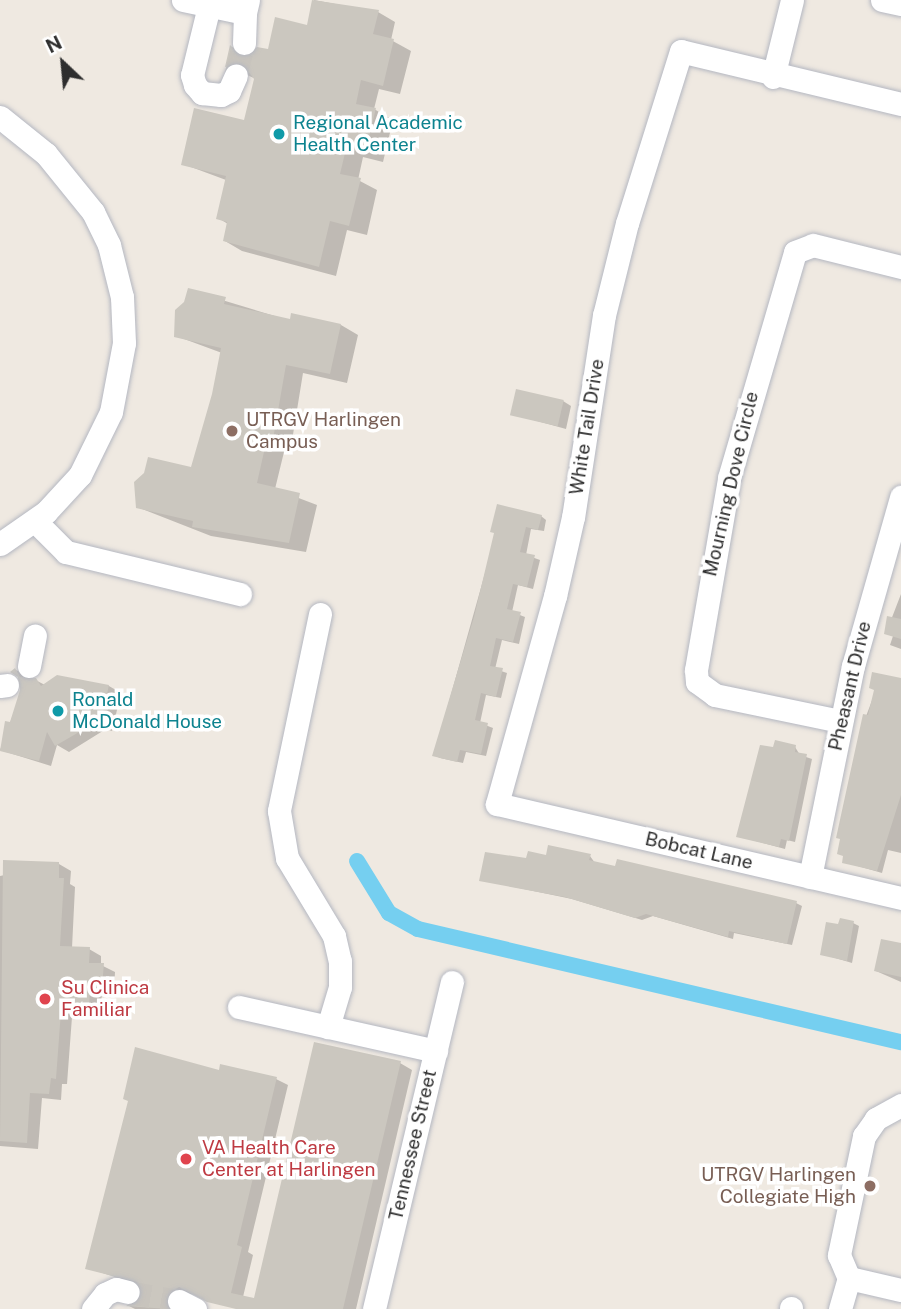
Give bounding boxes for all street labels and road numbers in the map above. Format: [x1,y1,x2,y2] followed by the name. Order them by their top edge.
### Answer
[565,357,609,497] street label: White Tail Drive
[699,389,763,579] street label: Mourning Dove Circle
[824,619,876,753] street label: Pheasant Drive
[643,828,755,874] street label: Bobcat Lane
[385,1067,441,1223] street label: Tennessee Street

